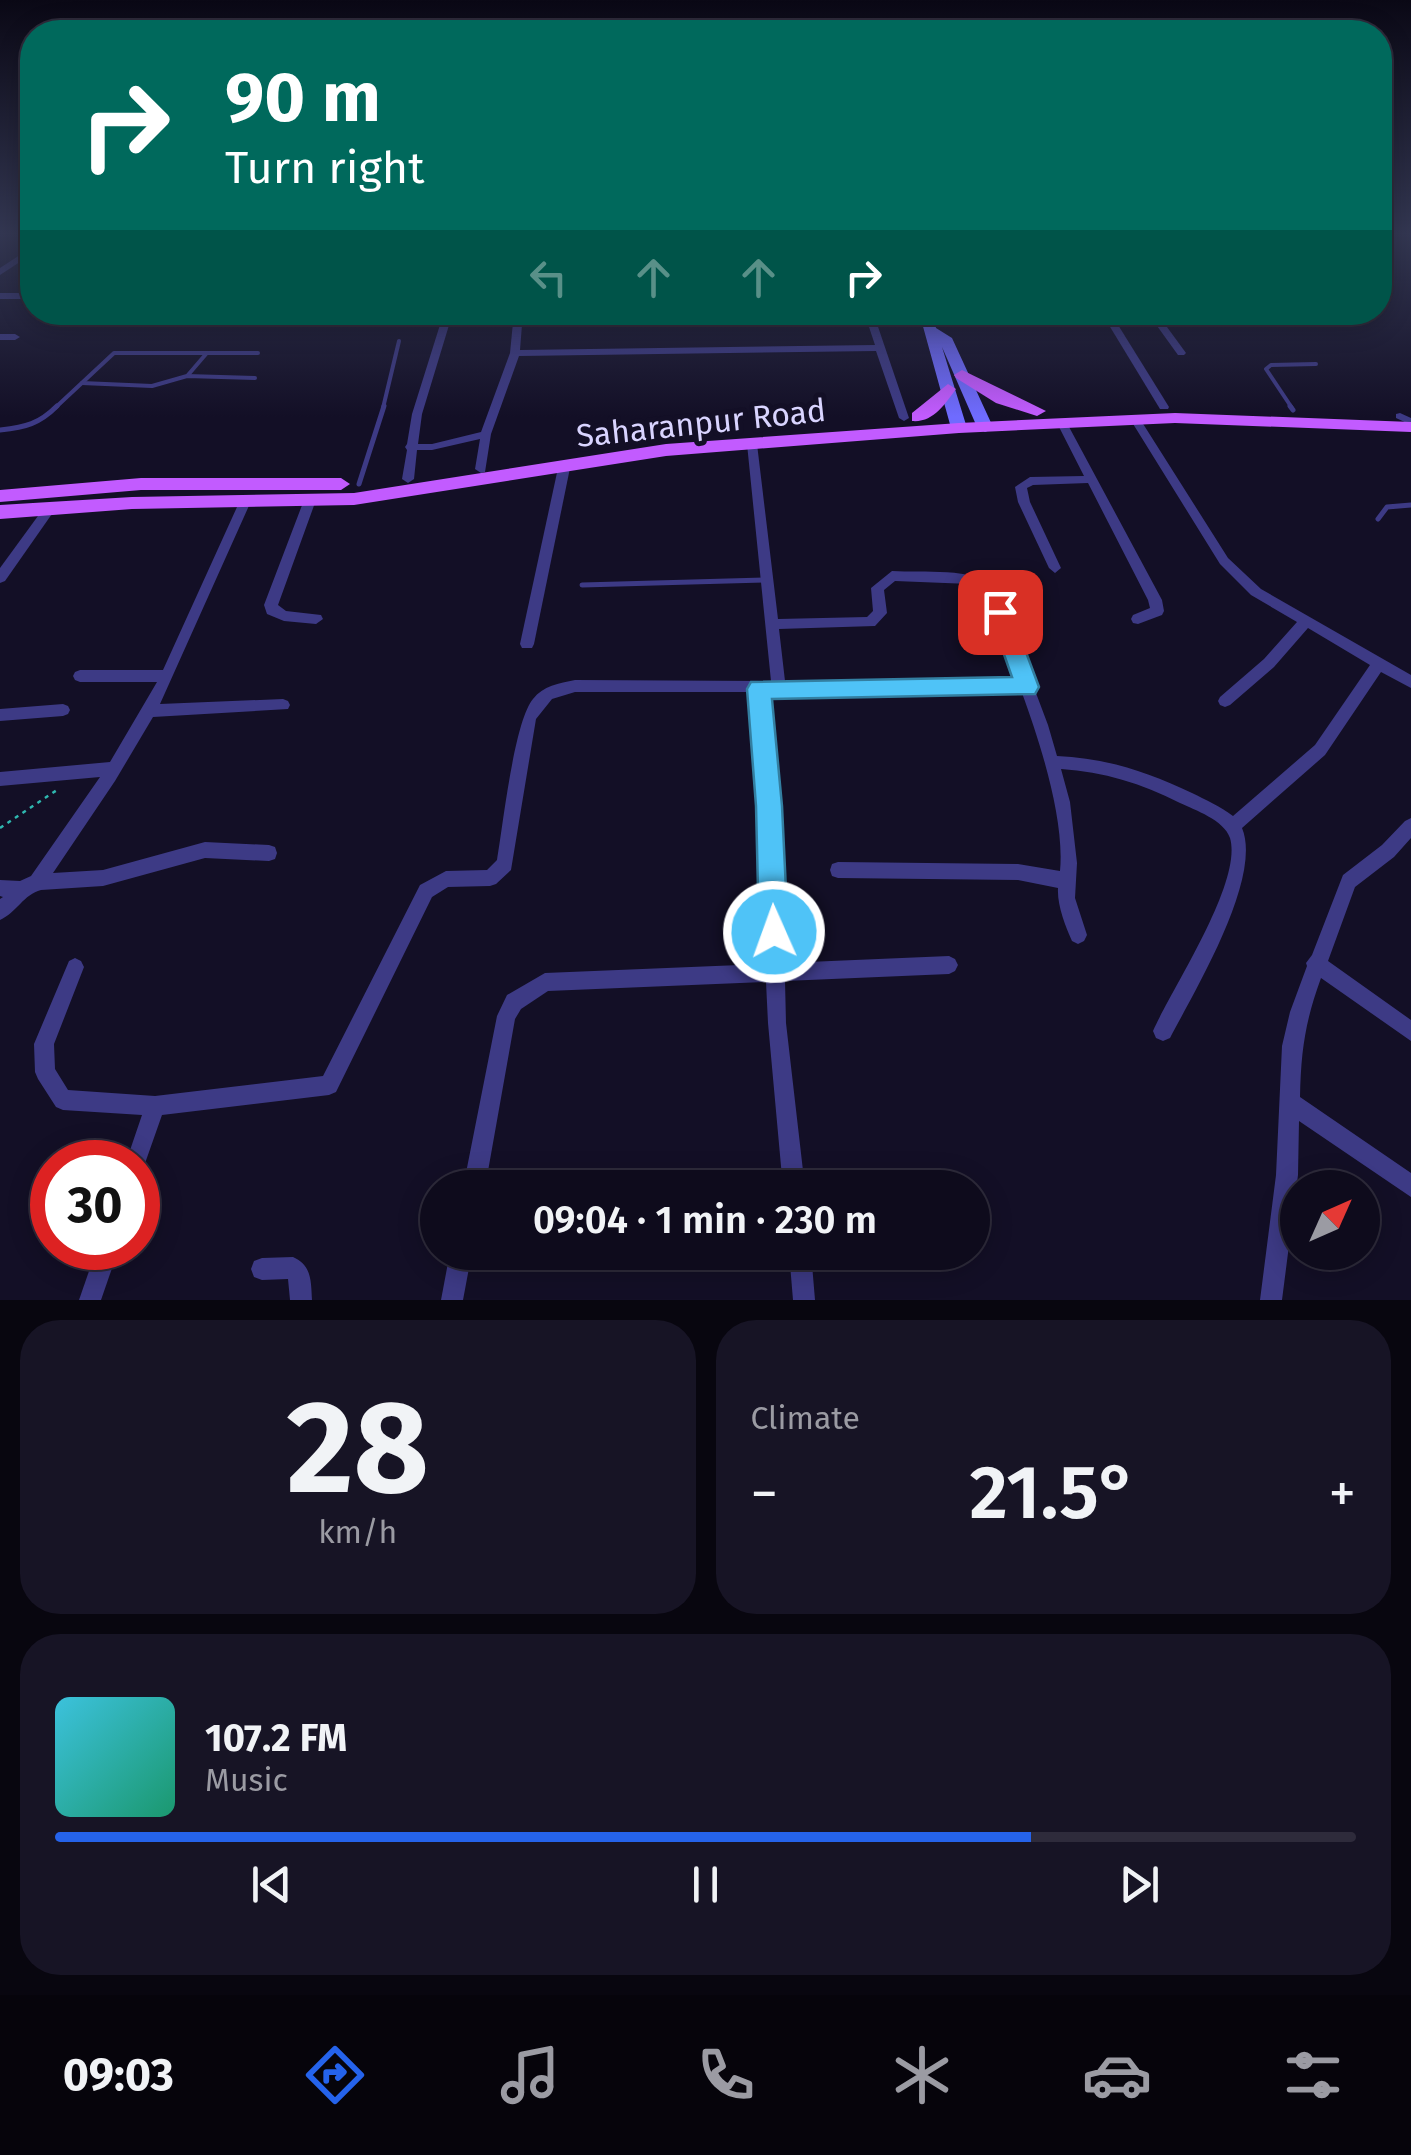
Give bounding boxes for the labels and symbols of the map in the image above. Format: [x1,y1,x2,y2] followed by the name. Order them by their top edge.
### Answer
[574,391,828,455] street label: Saharanpur Road
[958,570,1043,655] pin
[722,880,826,984] position arrow
[30,1140,160,1270] speed limit sign: 30
[1280,1170,1380,1270] north arrow

